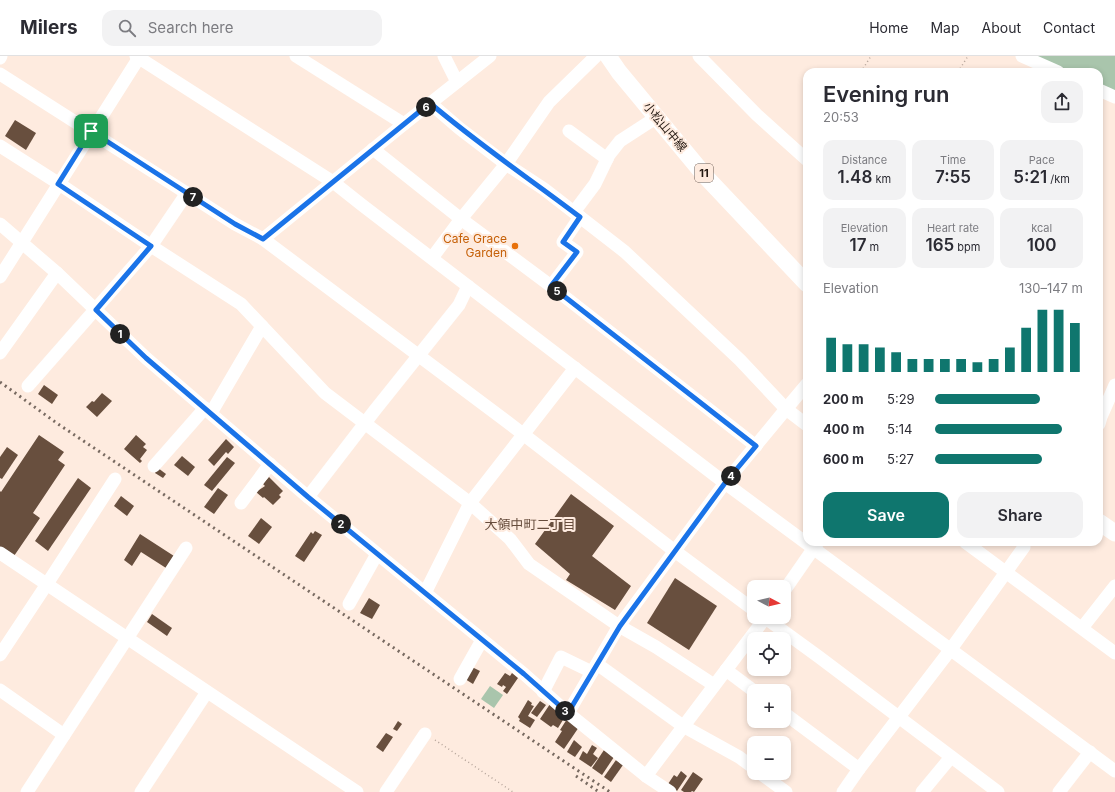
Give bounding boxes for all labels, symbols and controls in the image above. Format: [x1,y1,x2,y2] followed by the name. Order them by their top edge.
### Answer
[102,10,382,46] search box
[20,16,78,39] text: Milers
[116,17,138,39] icon: search
[148,18,233,37] text: Search here
[869,19,908,36] text: Home
[930,19,960,36] text: Map
[982,19,1021,36] text: About
[1043,19,1095,36] text: Contact
[823,81,949,107] text: Evening run
[1041,81,1083,123] button: share
[416,97,436,117] pin: 6
[640,99,690,154] street label: 小松山中線
[422,100,430,114] text: 6
[823,109,859,125] text: 20:53
[74,114,108,148] pin
[80,120,102,142] icon: arrive
[842,153,887,167] text: Distance
[940,153,966,167] text: Time
[1029,153,1055,167] text: Pace
[695,164,713,182] road number: 11
[838,167,872,187] text: 1.48
[935,167,971,187] text: 7:55
[1013,167,1047,187] text: 5:21
[872,172,891,186] text: km
[1047,172,1070,186] text: /km
[183,187,203,207] pin: 7
[190,190,196,204] text: 7
[841,221,888,235] text: Elevation
[927,221,979,235] text: Heart rate
[1031,221,1052,235] text: kcal
[443,231,507,260] place label: Cafe Grace Garden
[849,235,866,255] text: 17
[926,235,954,255] text: 165
[1027,235,1056,255] text: 100
[866,240,879,254] text: m
[954,240,980,254] text: bpm
[510,241,520,251] marker: Cafe Grace Garden
[823,280,879,296] text: Elevation
[1019,280,1083,296] text: 130–147 m
[547,281,567,301] pin: 5
[553,284,561,298] text: 5
[110,324,130,344] pin: 1
[118,327,122,341] text: 1
[823,391,864,407] text: 200 m
[887,391,915,407] text: 5:29
[823,421,864,437] text: 400 m
[887,421,912,437] text: 5:14
[823,451,864,467] text: 600 m
[887,451,914,467] text: 5:27
[721,466,741,486] pin: 4
[727,469,735,483] text: 4
[823,492,949,538] button: Save
[957,492,1083,538] button: Share
[331,514,351,534] pin: 2
[484,516,576,532] district label: 大領中町二丁目
[338,517,344,531] text: 2
[747,580,791,624] north arrow
[747,580,791,780] map controls
[747,632,791,676] button: locate
[747,684,791,728] button: +
[555,701,575,721] pin: 3
[561,704,569,718] text: 3
[747,736,791,780] button: −

